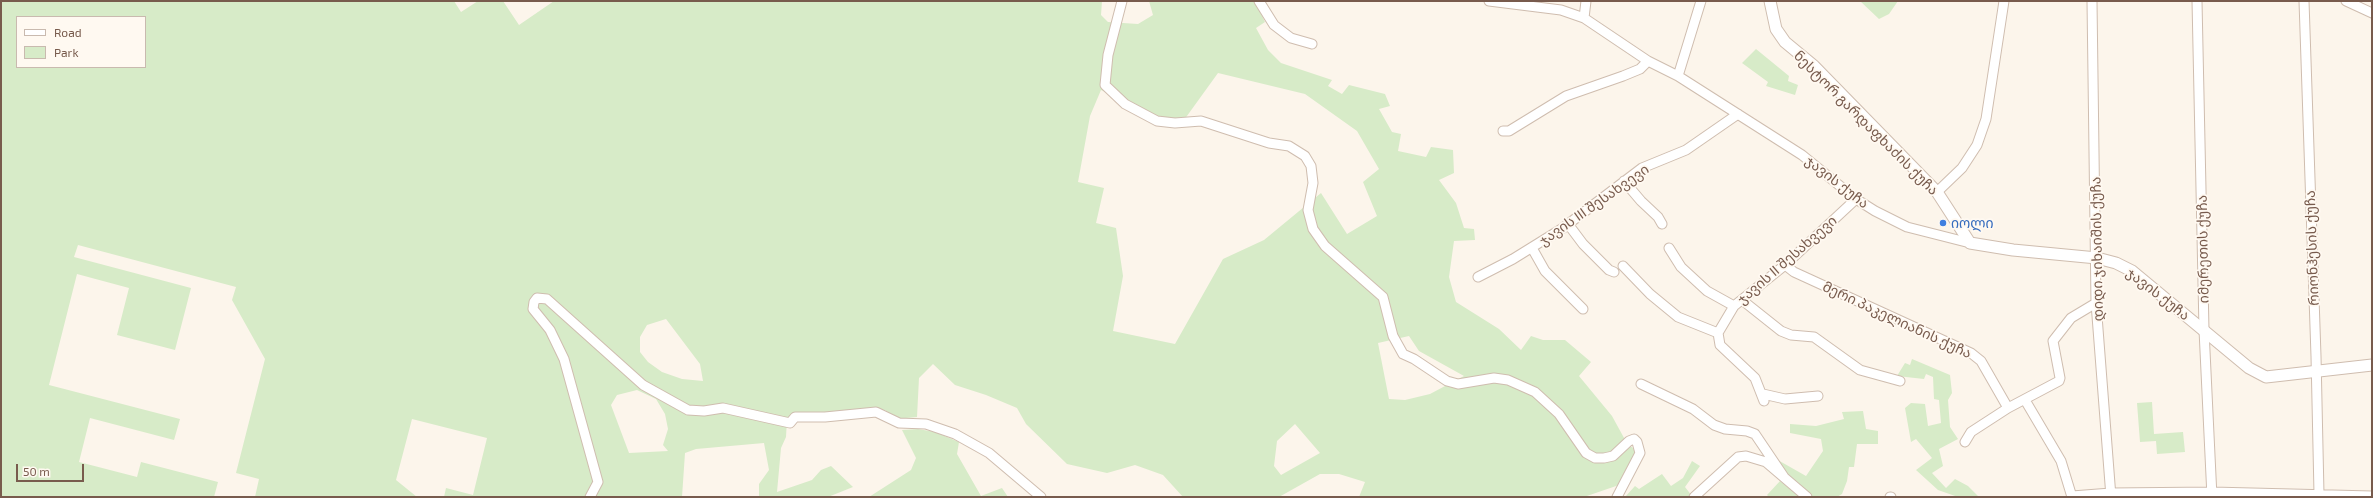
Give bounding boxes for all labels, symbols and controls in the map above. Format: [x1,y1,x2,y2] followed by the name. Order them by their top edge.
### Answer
[16,16,146,68] legend
[54,25,82,39] text: Road
[54,45,79,59] text: Park
[1790,47,1942,199] street label: ნესტორ გარდაფხაძის ქუჩა
[1802,152,1872,212] street label: ჯავის ქუჩა
[1536,161,1652,249] street label: ჯავის III შესახვევი
[2087,176,2107,322] street label: დიდი ჯიხაიშის ქუჩა
[2302,190,2322,306] street label: რიონჰესის ქუჩა
[2194,195,2212,303] street label: იმერეთის ქუჩა
[1734,212,1840,308] street label: ჯავის II შესახვევი
[1951,215,1994,231] place label: იოლი
[1938,218,1948,228] marker: იოლი
[2123,264,2193,324] street label: ჯავის ქუჩა
[1820,278,1974,362] street label: მერი პაკელიანის ქუჩა
[18,456,86,482] scale bar
[23,464,50,478] text: 50 m

